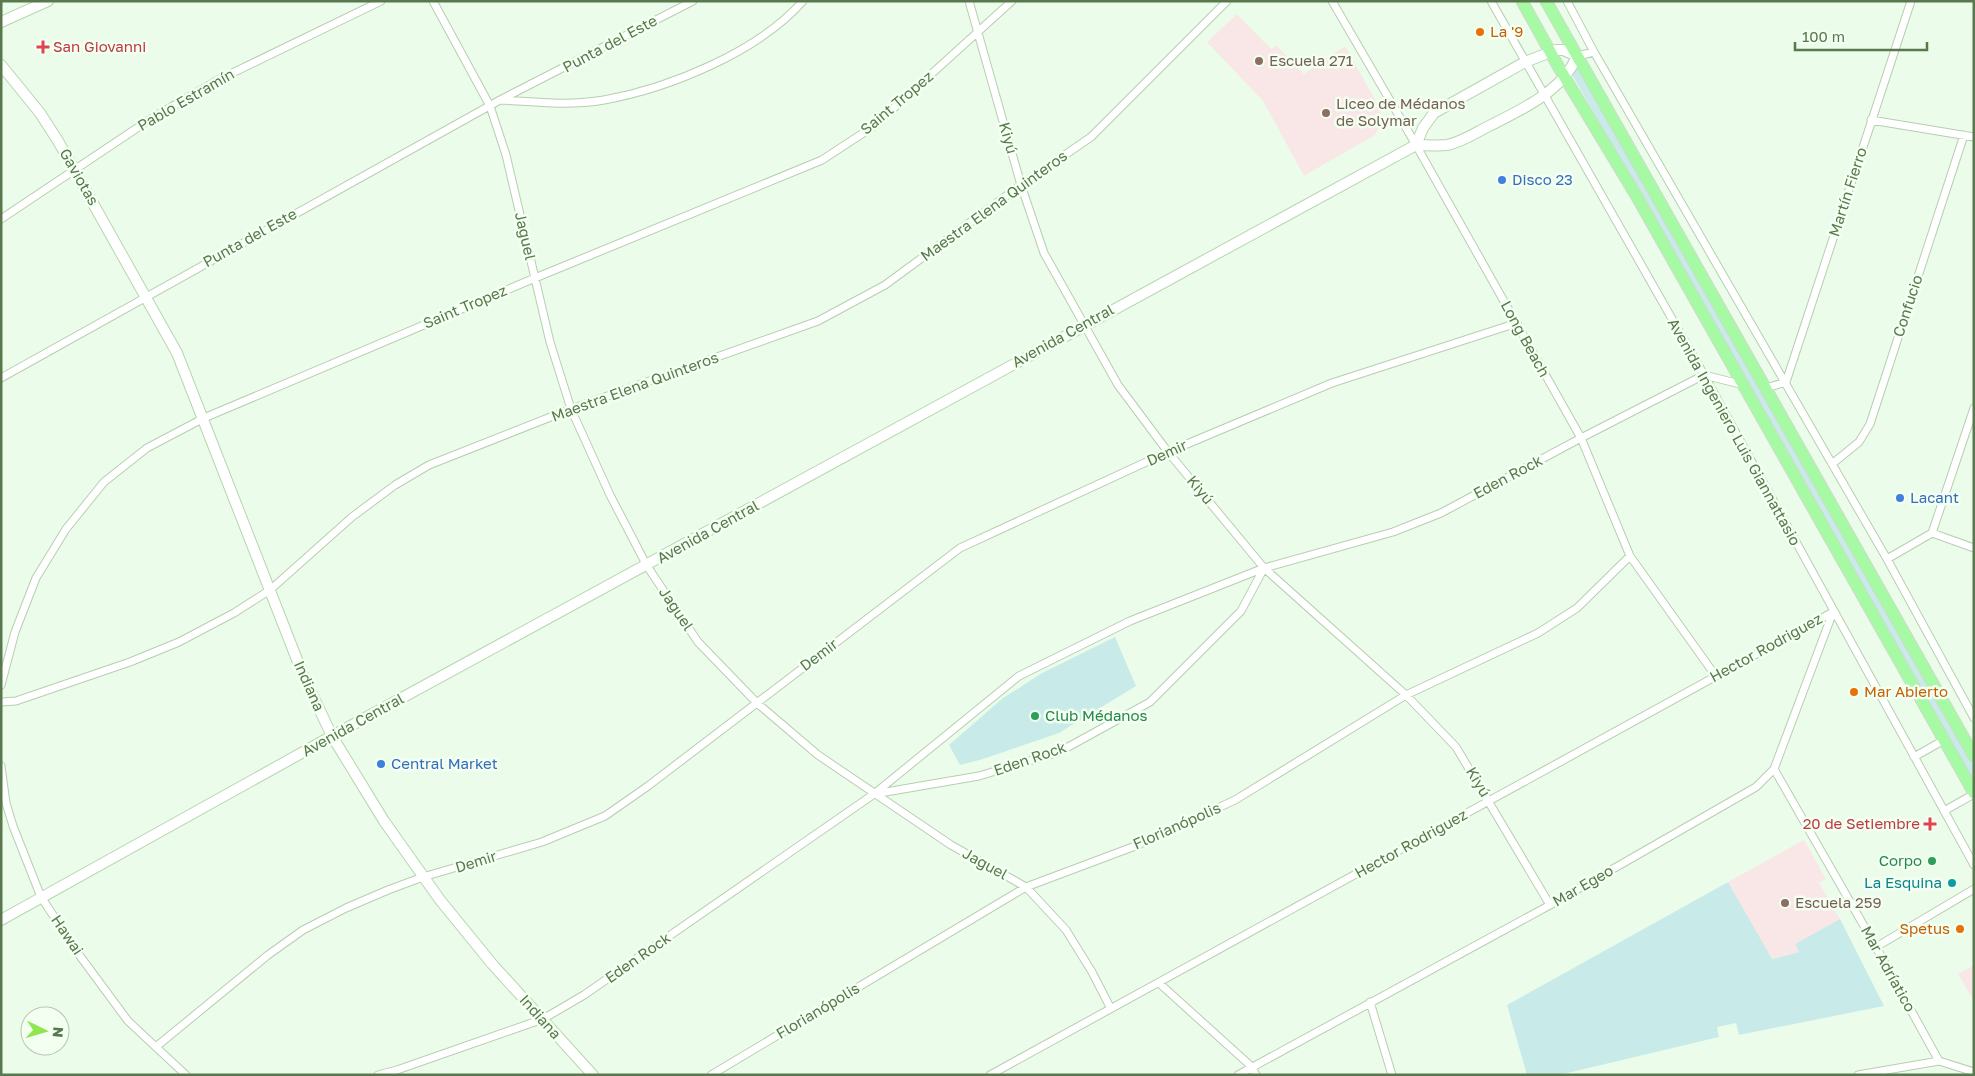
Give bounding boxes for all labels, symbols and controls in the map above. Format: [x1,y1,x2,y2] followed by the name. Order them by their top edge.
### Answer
[559,11,660,76] street label: Punta del Este
[1795,20,1928,52] scale bar
[1490,22,1523,40] place label: La '9
[1474,26,1486,38] marker: La '9
[1802,27,1845,45] text: 100 m
[53,37,146,55] place label: San Giovanni
[37,41,49,53] marker: San Giovanni
[1269,51,1353,69] place label: Escuela 271
[1253,55,1265,67] marker: Escuela 271
[134,64,237,134] street label: Pablo Estramín
[856,66,937,138] street label: Saint Tropez
[1336,94,1465,129] place label: Liceo de Médanos de Solymar
[1320,107,1332,119] marker: Liceo de Médanos de Solymar
[996,120,1022,156] street label: Kiyú
[56,145,103,208] street label: Gaviotas
[1824,145,1870,239] street label: Martín Fierro
[917,146,1070,264] street label: Maestra Elena Quinteros
[1512,170,1573,188] place label: Disco 23
[1496,174,1508,186] marker: Disco 23
[199,204,300,270] street label: Punta del Este
[512,210,540,262] street label: Jaguel
[1889,272,1926,339] street label: Confucio
[420,280,509,332] street label: Saint Tropez
[1498,297,1554,380] street label: Long Beach
[1008,300,1117,371] street label: Avenida Central
[1665,315,1805,548] street label: Avenida Ingeniero Luis Giannattasio
[549,347,721,425] street label: Maestra Elena Quinteros
[1144,435,1190,469] street label: Demir
[1470,450,1546,502] street label: Eden Rock
[1184,471,1218,507] street label: Kiyú
[1910,488,1959,506] place label: Lacant
[1894,492,1906,504] marker: Lacant
[653,496,762,567] street label: Avenida Central
[656,583,698,634] street label: Jaguel
[1706,609,1825,685] street label: Hector Rodriguez
[796,634,841,674] street label: Demir
[291,658,329,714] street label: Indiana
[1864,682,1948,700] place label: Mar Abierto
[1848,686,1860,698] marker: Mar Abierto
[298,689,407,760] street label: Avenida Central
[1045,706,1148,724] place label: Club Médanos
[1029,710,1041,722] marker: Club Médanos
[991,737,1069,779] street label: Eden Rock
[391,754,498,772] place label: Central Market
[375,758,387,770] marker: Central Market
[1463,763,1495,800] street label: Kiyú
[1130,798,1223,852] street label: Florianópolis
[1351,805,1470,881] street label: Hector Rodriguez
[1803,814,1920,832] place label: 20 de Setiembre
[1924,818,1936,830] marker: 20 de Setiembre
[960,843,1011,883] street label: Jaguel
[453,846,499,876] street label: Demir
[1879,851,1922,869] place label: Corpo
[1926,855,1938,867] marker: Corpo
[1549,861,1616,910] street label: Mar Egeo
[1864,873,1942,891] place label: La Esquina
[1946,877,1958,889] marker: La Esquina
[1795,893,1882,911] place label: Escuela 259
[1779,897,1791,909] marker: Escuela 259
[48,911,88,958] street label: Hawai
[1899,919,1950,937] place label: Spetus
[1858,922,1920,1015] street label: Mar Adríatico
[1954,923,1966,935] marker: Spetus
[601,928,674,986] street label: Eden Rock
[772,978,863,1042] street label: Florianópolis
[516,990,565,1042] street label: Indiana
[20,1006,70,1056] north arrow
[50,1026,67,1038] text: N

